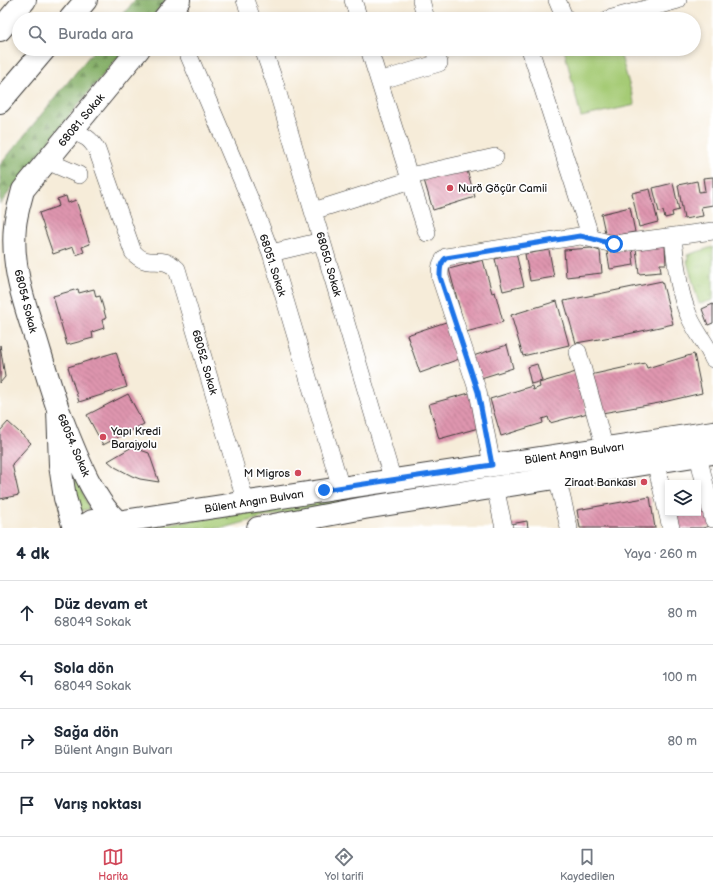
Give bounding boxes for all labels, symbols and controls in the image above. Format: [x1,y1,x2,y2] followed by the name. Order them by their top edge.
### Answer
[12,12,701,56] search box
[26,23,48,45] icon: search
[58,25,133,44] text: Burada ara
[56,91,108,149] street label: 68081. Sokak
[458,182,547,195] place label: Nurö Göçür Camii
[445,183,455,193] marker: Nurö Göçür Camii
[313,230,344,299] street label: 68050. Sokak
[256,232,289,299] street label: 68051. Sokak
[605,235,623,253] route start
[11,268,40,335] street label: 68054 Sokak
[189,328,220,397] street label: 68052. Sokak
[54,412,93,479] street label: 68054. Sokak
[110,425,161,451] place label: Yapı Kredi Barajyolu
[98,432,108,442] marker: Yapı Kredi Barajyolu
[523,440,625,467] street label: Bülent Angın Bulvarı
[244,467,291,480] place label: M Migros
[293,468,303,478] marker: M Migros
[564,476,636,489] place label: Ziraat Bankası
[639,477,649,487] marker: Ziraat Bankası
[665,480,701,516] map controls
[665,480,701,516] button: layers
[315,481,333,499] route end
[204,487,305,516] street label: Bülent Angın Bulvarı
[16,544,49,564] text: 4 dk
[624,546,697,562] text: Yaya · 260 m
[54,595,148,614] text: Düz devam et
[16,602,38,624] icon: ahead
[668,605,697,621] text: 80 m
[54,614,131,630] text: 68049 Sokak
[54,659,114,678] text: Sola dön
[16,666,38,688] icon: left
[662,669,697,685] text: 100 m
[54,678,131,694] text: 68049 Sokak
[54,723,119,742] text: Sağa dön
[16,730,38,752] icon: right
[668,733,697,749] text: 80 m
[54,742,173,758] text: Bülent Angın Bulvarı
[16,794,38,816] icon: arrive
[54,795,141,814] text: Varış noktası
[98,846,128,883] tab: Harita
[325,846,364,883] tab: Yol tarifi
[560,846,615,883] tab: Kaydedilen

